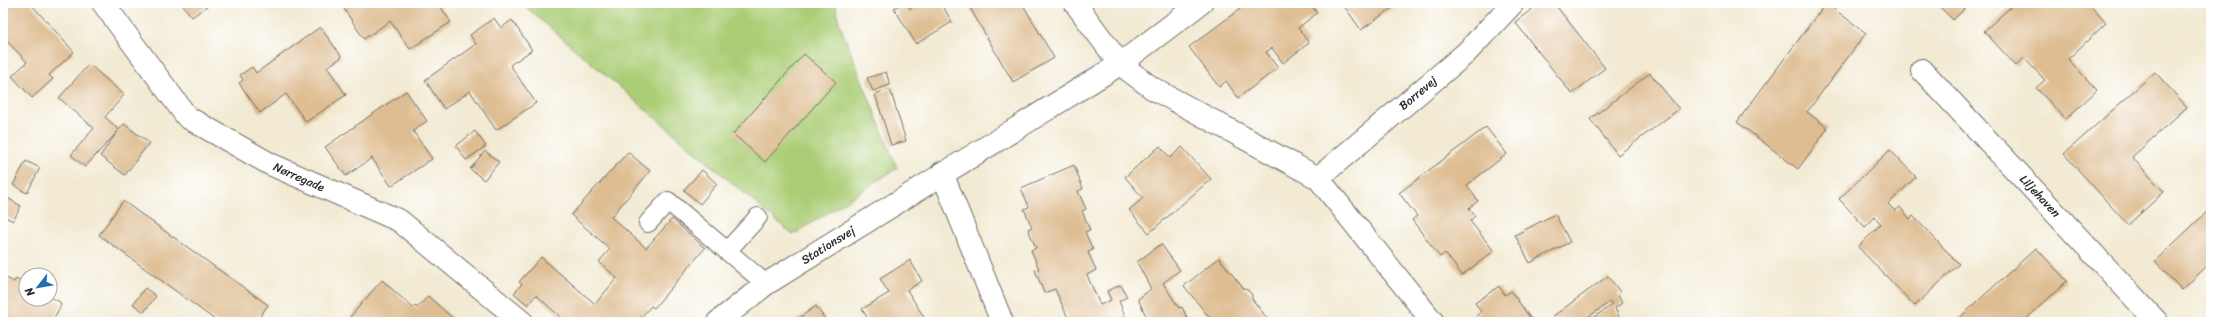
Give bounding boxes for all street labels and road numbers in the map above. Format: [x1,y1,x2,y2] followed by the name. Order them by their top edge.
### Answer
[1394,70,1442,116] street label: Borrevej
[270,156,329,198] street label: Nørregade
[2014,169,2066,223] street label: Liljehaven
[796,219,860,270] street label: Stationsvej

